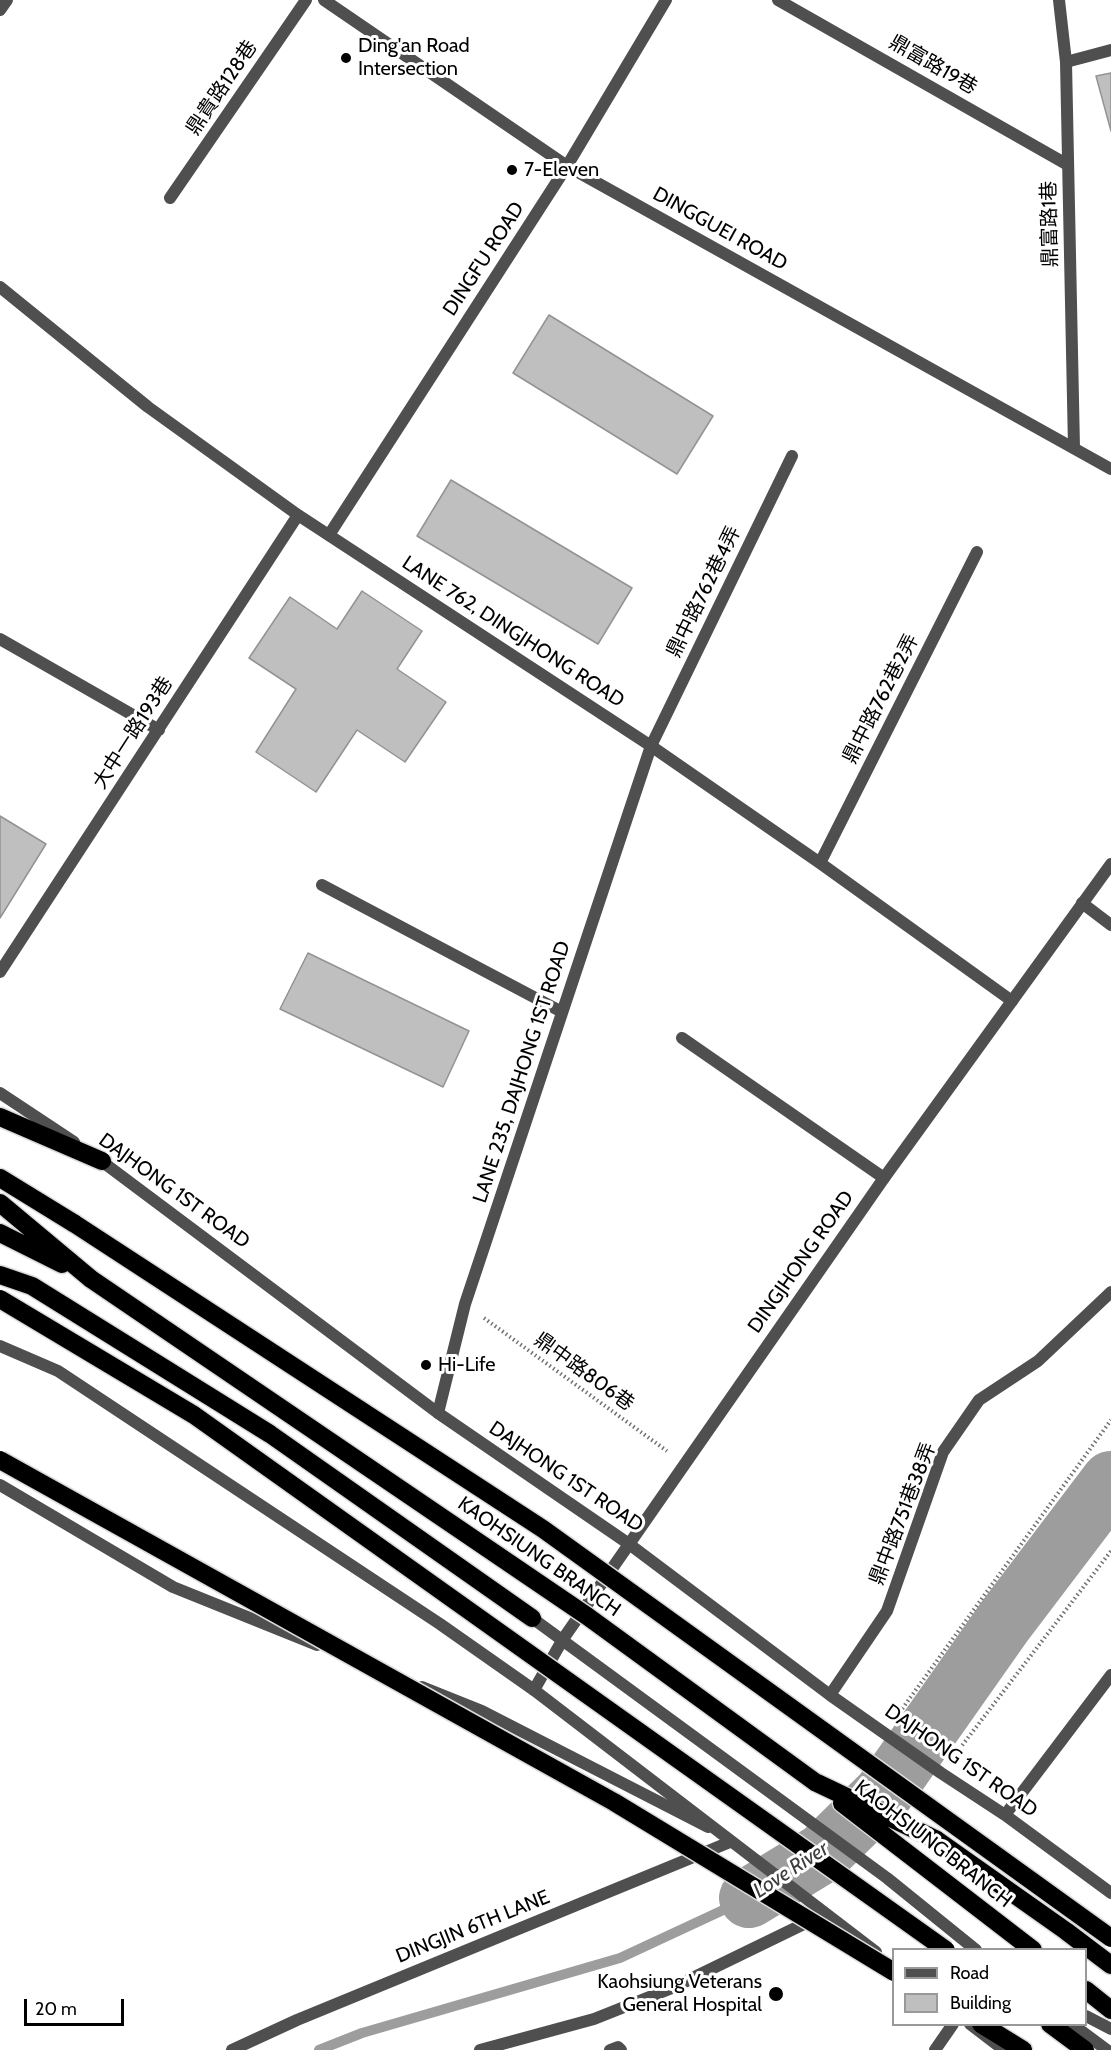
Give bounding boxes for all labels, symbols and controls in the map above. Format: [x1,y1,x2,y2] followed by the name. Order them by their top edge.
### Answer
[885,30,981,100] street label: 鼎富路19巷
[358,34,470,81] place label: Ding'an Road Intersection
[182,36,262,140] street label: 鼎貴路128巷
[339,51,353,65] marker: Ding'an Road Intersection
[524,158,599,182] place label: 7-Eleven
[505,163,519,177] marker: 7-Eleven
[1037,181,1063,267] street label: 鼎富路1巷
[649,182,791,276] street label: DINGGUEI ROAD
[438,198,530,320] street label: DINGFU ROAD
[662,522,746,662] street label: 鼎中路762巷4弄
[397,551,629,713] street label: LANE 762, DINGJHONG ROAD
[838,630,924,768] street label: 鼎中路762巷2弄
[88,672,178,794] street label: 大中一路193巷
[468,938,576,1206] street label: LANE 235, DAJHONG 1ST ROAD
[94,1128,254,1254] street label: DAJHONG 1ST ROAD
[743,1186,859,1338] street label: DINGJHONG ROAD
[529,1328,639,1416] street label: 鼎中路806巷
[438,1353,496,1377] place label: Hi-Life
[419,1358,433,1372] marker: Hi-Life
[484,1417,648,1537] street label: DAJHONG 1ST ROAD
[865,1440,941,1588] street label: 鼎中路751巷38弄
[453,1492,625,1622] street label: KAOHSIUNG BRANCH
[880,1699,1042,1823] street label: DAJHONG 1ST ROAD
[850,1775,1016,1913] street label: KAOHSIUNG BRANCH
[749,1836,833,1904] water label: Love River
[393,1885,553,1969] street label: DINGJIN 6TH LANE
[892,1948,1087,2026] legend
[950,1962,989,1984] text: Road
[597,1970,762,2017] place label: Kaohsiung Veterans General Hospital
[767,1985,785,2003] marker: Kaohsiung Veterans General Hospital
[27,1987,128,2025] scale bar
[950,1992,1011,2014] text: Building
[35,1998,77,2020] text: 20 m

